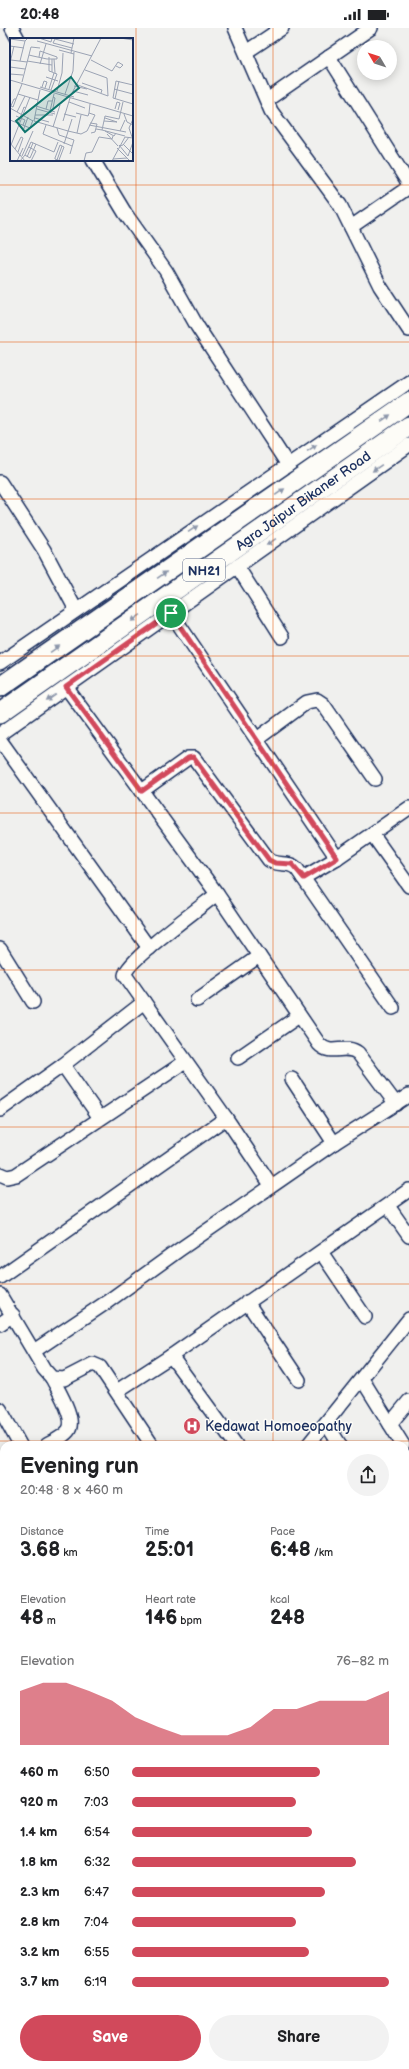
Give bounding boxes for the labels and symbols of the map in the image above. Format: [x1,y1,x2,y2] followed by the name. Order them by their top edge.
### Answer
[10,38,133,161] inset map
[357,40,397,80] north arrow
[381,414,392,422] one-way arrow
[307,444,318,452] one-way arrow
[232,448,374,554] street label: Agra Jaipur Bikaner Road
[372,464,382,472] one-way arrow
[274,488,285,496] one-way arrow
[188,525,199,533] one-way arrow
[266,538,276,546] one-way arrow
[183,559,225,581] road number: NH21
[156,571,167,579] one-way arrow
[154,596,188,630] pin
[131,614,142,622] one-way arrow
[50,645,60,653] one-way arrow
[45,694,56,703] one-way arrow
[182,1416,202,1436] hospital icon: Kedawat Homoeopathy
[205,1418,352,1435] place label: Kedawat Homoeopathy

